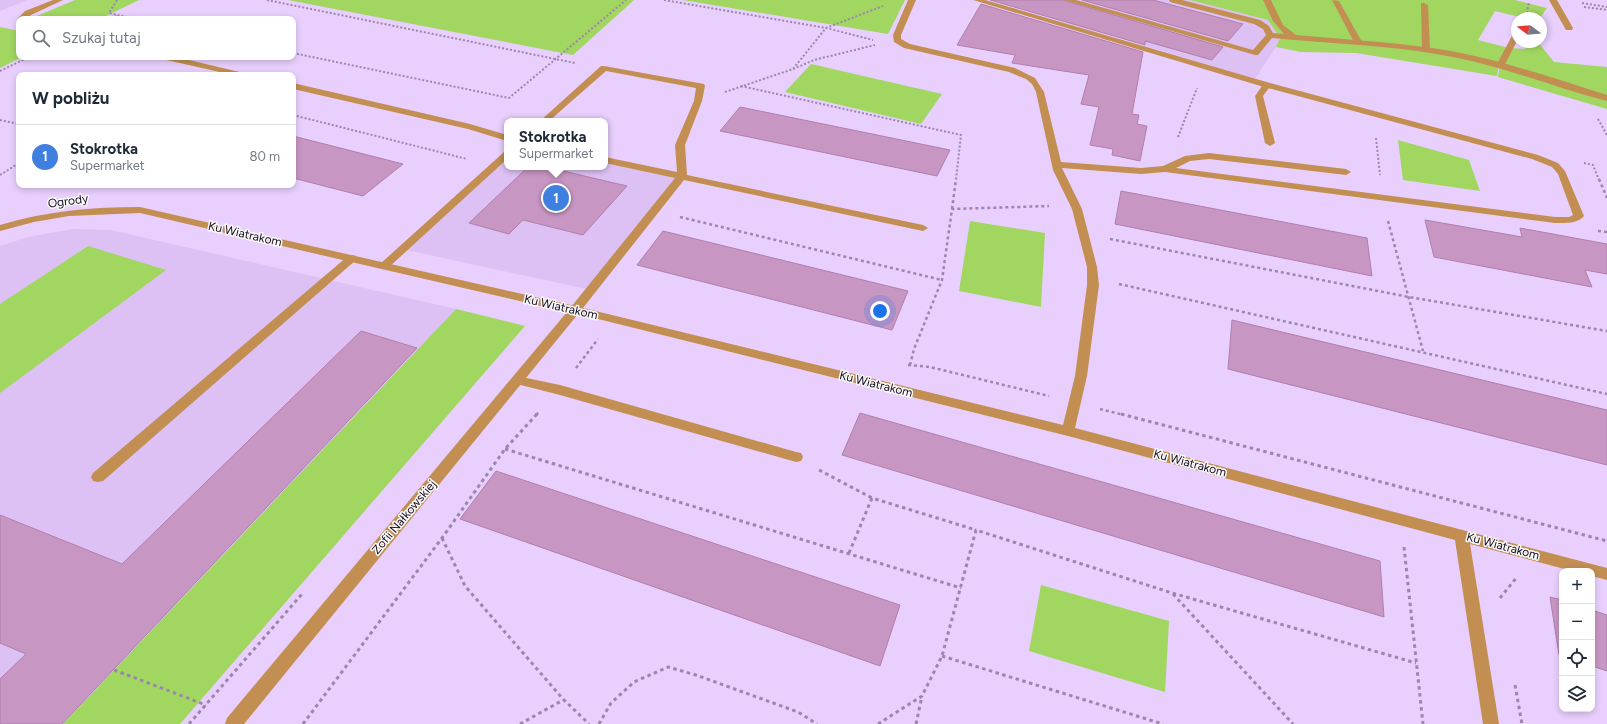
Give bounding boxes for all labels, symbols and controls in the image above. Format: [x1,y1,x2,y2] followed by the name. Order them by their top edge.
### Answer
[1511,12,1547,48] north arrow
[16,16,296,60] search box
[30,27,52,49] icon: search
[62,29,141,47] text: Szukaj tutaj
[32,88,109,108] text: W pobliżu
[504,118,608,170] popup
[519,128,587,146] text: Stokrotka
[70,140,138,158] text: Stokrotka
[519,146,593,161] text: Supermarket
[42,149,48,164] text: 1
[249,149,280,164] text: 80 m
[70,158,145,173] text: Supermarket
[543,183,569,213] pin: 1
[47,191,90,211] street label: Ogrody
[207,219,283,249] street label: Ku Wiatrakom
[523,292,599,322] street label: Ku Wiatrakom
[870,301,890,321] your location
[838,368,914,400] street label: Ku Wiatrakom
[1152,447,1228,479] street label: Ku Wiatrakom
[369,477,439,557] street label: Zofii Nałkowskiej
[1465,530,1541,562] street label: Ku Wiatrakom
[1559,568,1595,712] map controls
[1559,568,1595,604] button: +
[1559,604,1595,640] button: −
[1559,640,1595,676] button: locate
[1559,676,1595,712] button: layers

